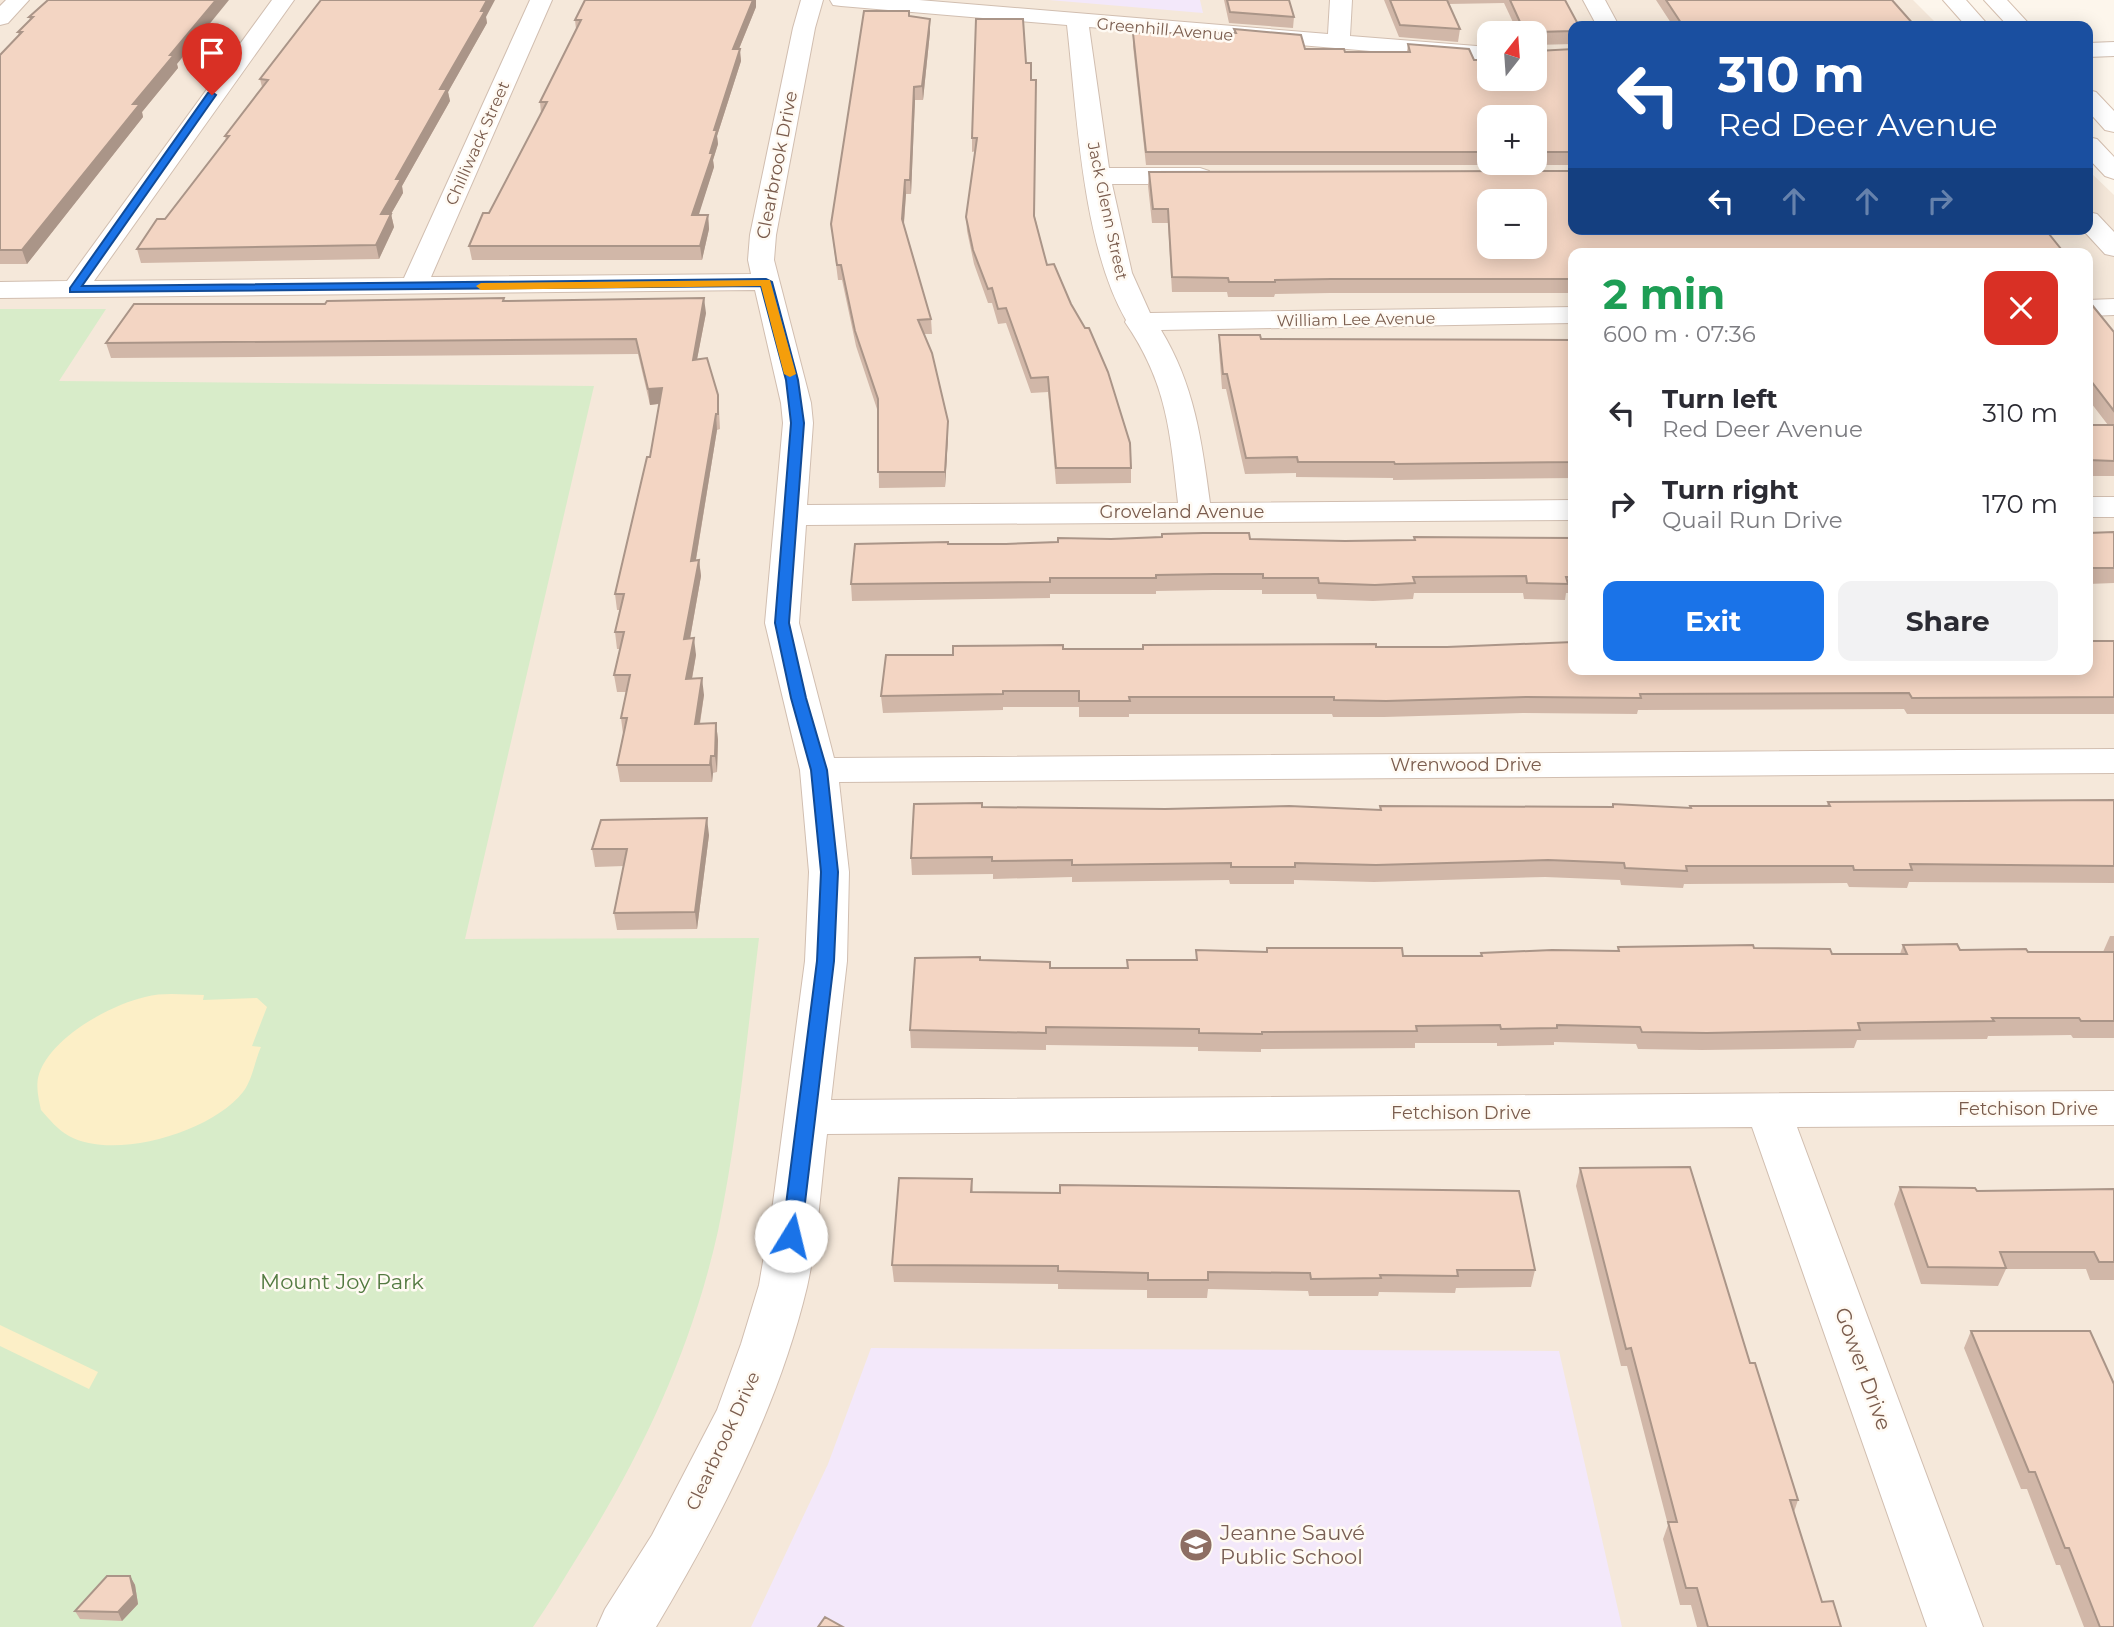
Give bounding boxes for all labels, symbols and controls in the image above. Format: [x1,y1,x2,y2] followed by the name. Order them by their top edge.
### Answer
[1096,14,1234,45] street label: Greenhill Avenue
[1477,21,1547,91] north arrow
[1477,21,1547,259] map controls
[182,23,242,95] pin
[193,34,231,72] icon: arrive
[1718,45,1865,104] text: 310 m
[1603,49,1694,140] icon: left
[442,78,514,208] street label: Chilliwack Street
[752,89,802,241] street label: Clearbrook Drive
[1477,105,1547,175] button: +
[1718,105,1998,144] text: Red Deer Avenue
[1083,139,1132,282] street label: Jack Glenn Street
[1702,182,1740,220] icon: left
[1775,182,1813,220] icon: ahead
[1848,182,1886,220] icon: ahead
[1921,182,1959,220] icon: right
[1477,189,1547,259] button: −
[1603,268,1725,320] text: 2 min
[1984,271,2058,345] button: close
[1277,309,1435,330] street label: William Lee Avenue
[1603,320,1756,348] text: 600 m · 07:36
[1662,383,1778,415] text: Turn left
[1603,394,1641,432] icon: left
[1982,397,2058,429] text: 310 m
[1662,415,1863,443] text: Red Deer Avenue
[1662,474,1798,506] text: Turn right
[1603,485,1641,523] icon: right
[1982,488,2058,520] text: 170 m
[1100,501,1265,523] street label: Groveland Avenue
[1662,506,1843,534] text: Quail Run Drive
[1603,581,1824,661] button: Exit
[1838,581,2058,661] button: Share
[1390,754,1542,776] street label: Wrenwood Drive
[1958,1098,2098,1120] street label: Fetchison Drive
[1391,1102,1531,1124] street label: Fetchison Drive
[754,1199,828,1273] position arrow
[260,1269,424,1294] park label: Mount Joy Park
[1830,1304,1897,1434] street label: Gower Drive
[681,1368,765,1514] street label: Clearbrook Drive
[1219,1520,1365,1569] place label: Jeanne Sauvé Public School
[1177,1526,1215,1564] school or university icon: Jeanne Sauvé Public School

